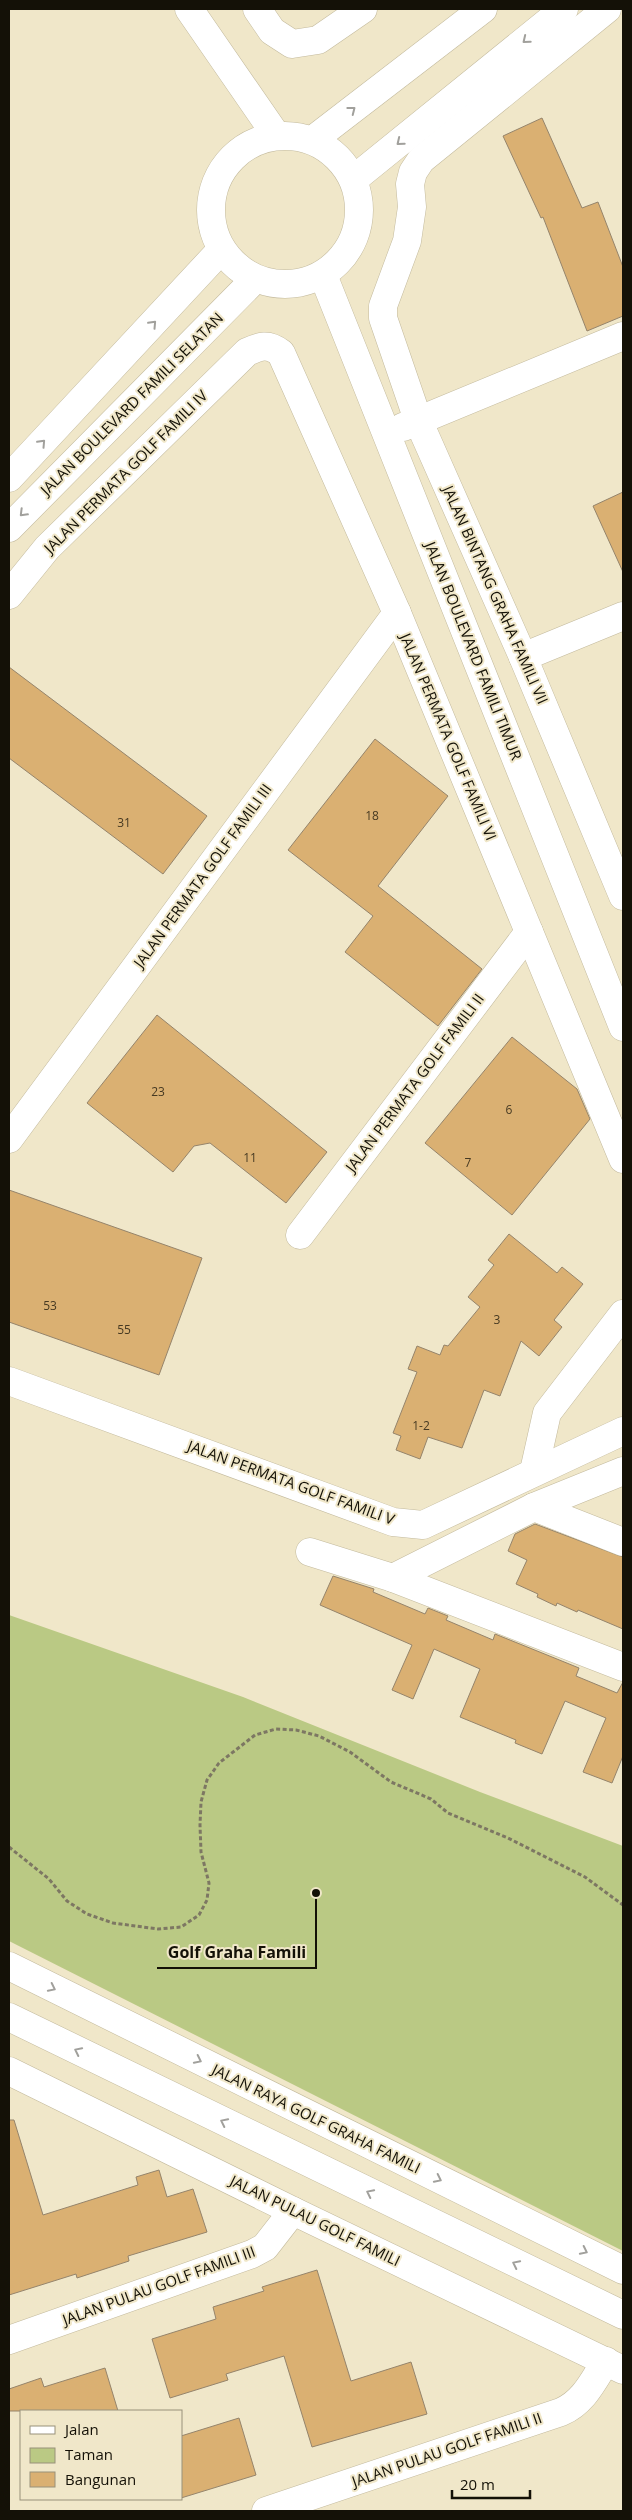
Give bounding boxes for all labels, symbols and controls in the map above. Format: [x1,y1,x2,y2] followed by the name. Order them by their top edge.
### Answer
[523,34,532,42] one-way arrow
[346,107,355,115] one-way arrow
[397,137,406,145] one-way arrow
[34,308,227,500] street label: JALAN BOULEVARD FAMILI SELATAN
[147,320,156,329] one-way arrow
[38,385,211,559] street label: JALAN PERMATA GOLF FAMILI IV
[36,439,45,448] one-way arrow
[438,480,553,707] street label: JALAN BINTANG GRAHA FAMILI VII
[20,507,29,516] one-way arrow
[420,537,527,763] street label: JALAN BOULEVARD FAMILI TIMUR
[395,628,502,843] street label: JALAN PERMATA GOLF FAMILI VI
[127,779,276,973] street label: JALAN PERMATA GOLF FAMILI III
[365,807,379,824] house number: 18
[117,814,131,831] house number: 31
[339,989,488,1177] street label: JALAN PERMATA GOLF FAMILI II
[151,1083,165,1100] house number: 23
[506,1101,513,1118] house number: 6
[243,1149,257,1166] house number: 11
[465,1154,472,1171] house number: 7
[43,1297,57,1314] house number: 53
[494,1311,501,1328] house number: 3
[117,1321,131,1338] house number: 55
[412,1417,430,1434] house number: 1-2
[183,1435,398,1529] street label: JALAN PERMATA GOLF FAMILI V
[157,1937,316,1968] callout: Golf Graha Famili
[168,1941,306,1963] text: Golf Graha Famili
[47,1982,56,1992] one-way arrow
[74,2047,83,2057] one-way arrow
[193,2054,202,2064] one-way arrow
[207,2058,424,2177] street label: JALAN RAYA GOLF GRAHA FAMILI
[220,2118,229,2128] one-way arrow
[225,2169,404,2270] street label: JALAN PULAU GOLF FAMILI
[433,2173,442,2183] one-way arrow
[366,2189,375,2199] one-way arrow
[58,2241,258,2330] street label: JALAN PULAU GOLF FAMILI III
[578,2244,587,2254] one-way arrow
[512,2260,521,2270] one-way arrow
[347,2407,544,2492] street label: JALAN PULAU GOLF FAMILI II
[20,2410,182,2500] legend
[63,2419,99,2439] text: Jalan
[65,2444,113,2464] text: Taman
[452,2468,530,2500] scale bar
[65,2469,136,2489] text: Bangunan
[460,2474,495,2494] text: 20 m

